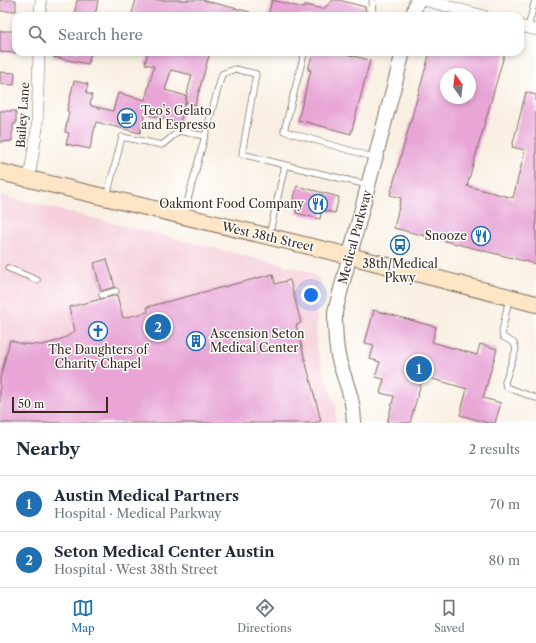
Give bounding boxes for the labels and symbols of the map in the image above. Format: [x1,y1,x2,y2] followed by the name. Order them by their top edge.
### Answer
[440,68,476,104] north arrow
[13,81,32,149] street label: Bailey Lane
[141,103,216,132] place label: Teo's Gelato and Espresso
[116,107,138,129] cafe icon: Teo's Gelato and Espresso
[335,188,374,286] street label: Medical Parkway
[307,193,329,215] restaurant icon: Oakmont Food Company
[159,196,304,211] place label: Oakmont Food Company
[220,218,316,255] street label: West 38th Street
[470,225,492,247] restaurant icon: Snooze
[425,228,467,243] place label: Snooze
[389,234,411,256] bus stop icon: 38th/Medical Pkwy
[362,256,438,285] place label: 38th/Medical Pkwy
[301,285,321,305] your location
[145,312,171,342] pin: 2
[87,320,109,342] church icon: The Daughters of Charity Chapel
[209,326,305,355] place label: Ascension Seton Medical Center
[185,330,207,352] building icon: Ascension Seton Medical Center
[48,342,150,371] place label: The Daughters of Charity Chapel
[406,354,432,384] pin: 1
[12,395,108,414] scale bar

